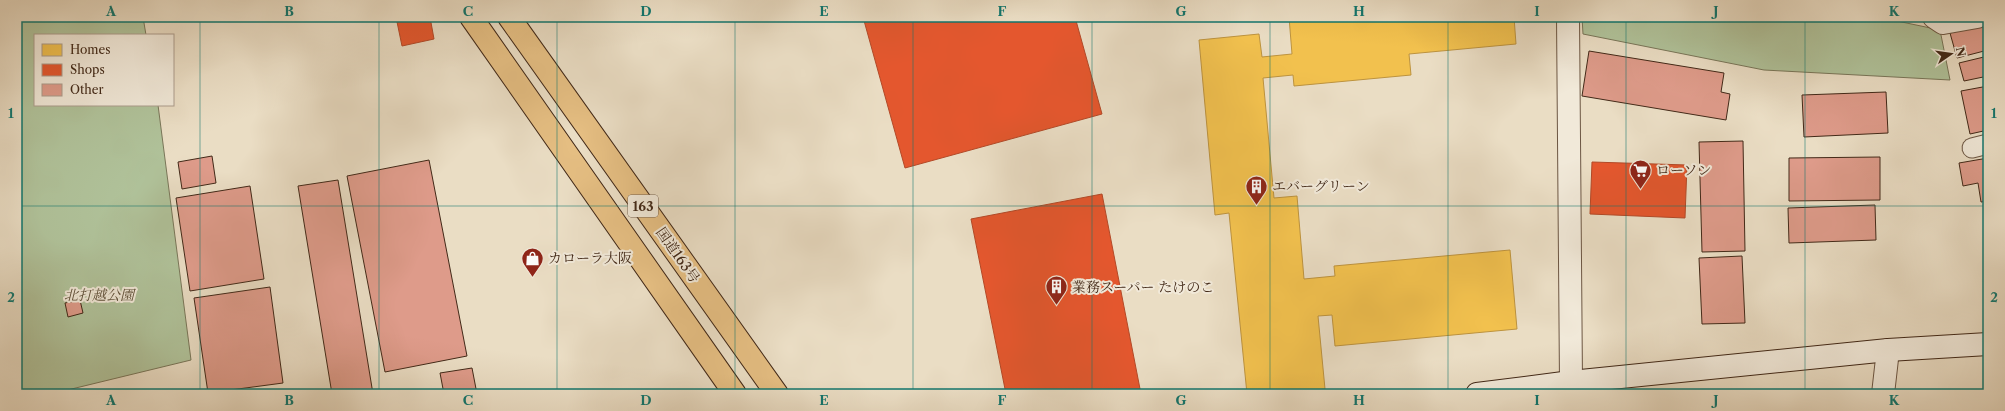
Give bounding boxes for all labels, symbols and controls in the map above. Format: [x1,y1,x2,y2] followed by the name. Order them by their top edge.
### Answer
[105,3,117,19] text: A
[284,3,294,19] text: B
[463,3,473,19] text: C
[640,3,652,19] text: D
[819,3,829,19] text: E
[998,3,1007,19] text: F
[1175,3,1187,19] text: G
[1353,3,1365,19] text: H
[1534,3,1540,19] text: I
[1711,3,1719,19] text: J
[1889,3,1900,19] text: K
[34,34,174,106] legend
[1931,34,1971,74] north arrow
[70,42,110,57] text: Homes
[1953,46,1969,58] text: N
[70,62,105,77] text: Shops
[70,82,104,97] text: Other
[8,105,14,121] text: 1
[1991,105,1997,121] text: 1
[1627,157,1653,190] supermarket icon: ローソン
[1656,161,1711,179] place label: ローソン
[1243,173,1269,206] building icon: エバーグリーン
[1272,177,1370,195] place label: エバーグリーン
[628,195,658,217] road number: 163
[652,224,704,286] street label: 国道163号
[520,245,546,278] shop icon: カローラ大阪
[548,249,632,267] place label: カローラ大阪
[1043,274,1069,307] building icon: 業務スーパー たけのこ
[1072,278,1214,296] place label: 業務スーパー たけのこ
[64,286,136,304] park label: 北打越公園
[7,289,15,305] text: 2
[1990,289,1998,305] text: 2
[105,392,117,408] text: A
[284,392,294,408] text: B
[463,392,473,408] text: C
[640,392,652,408] text: D
[819,392,829,408] text: E
[998,392,1007,408] text: F
[1175,392,1187,408] text: G
[1353,392,1365,408] text: H
[1534,392,1540,408] text: I
[1711,392,1719,408] text: J
[1889,392,1900,408] text: K

